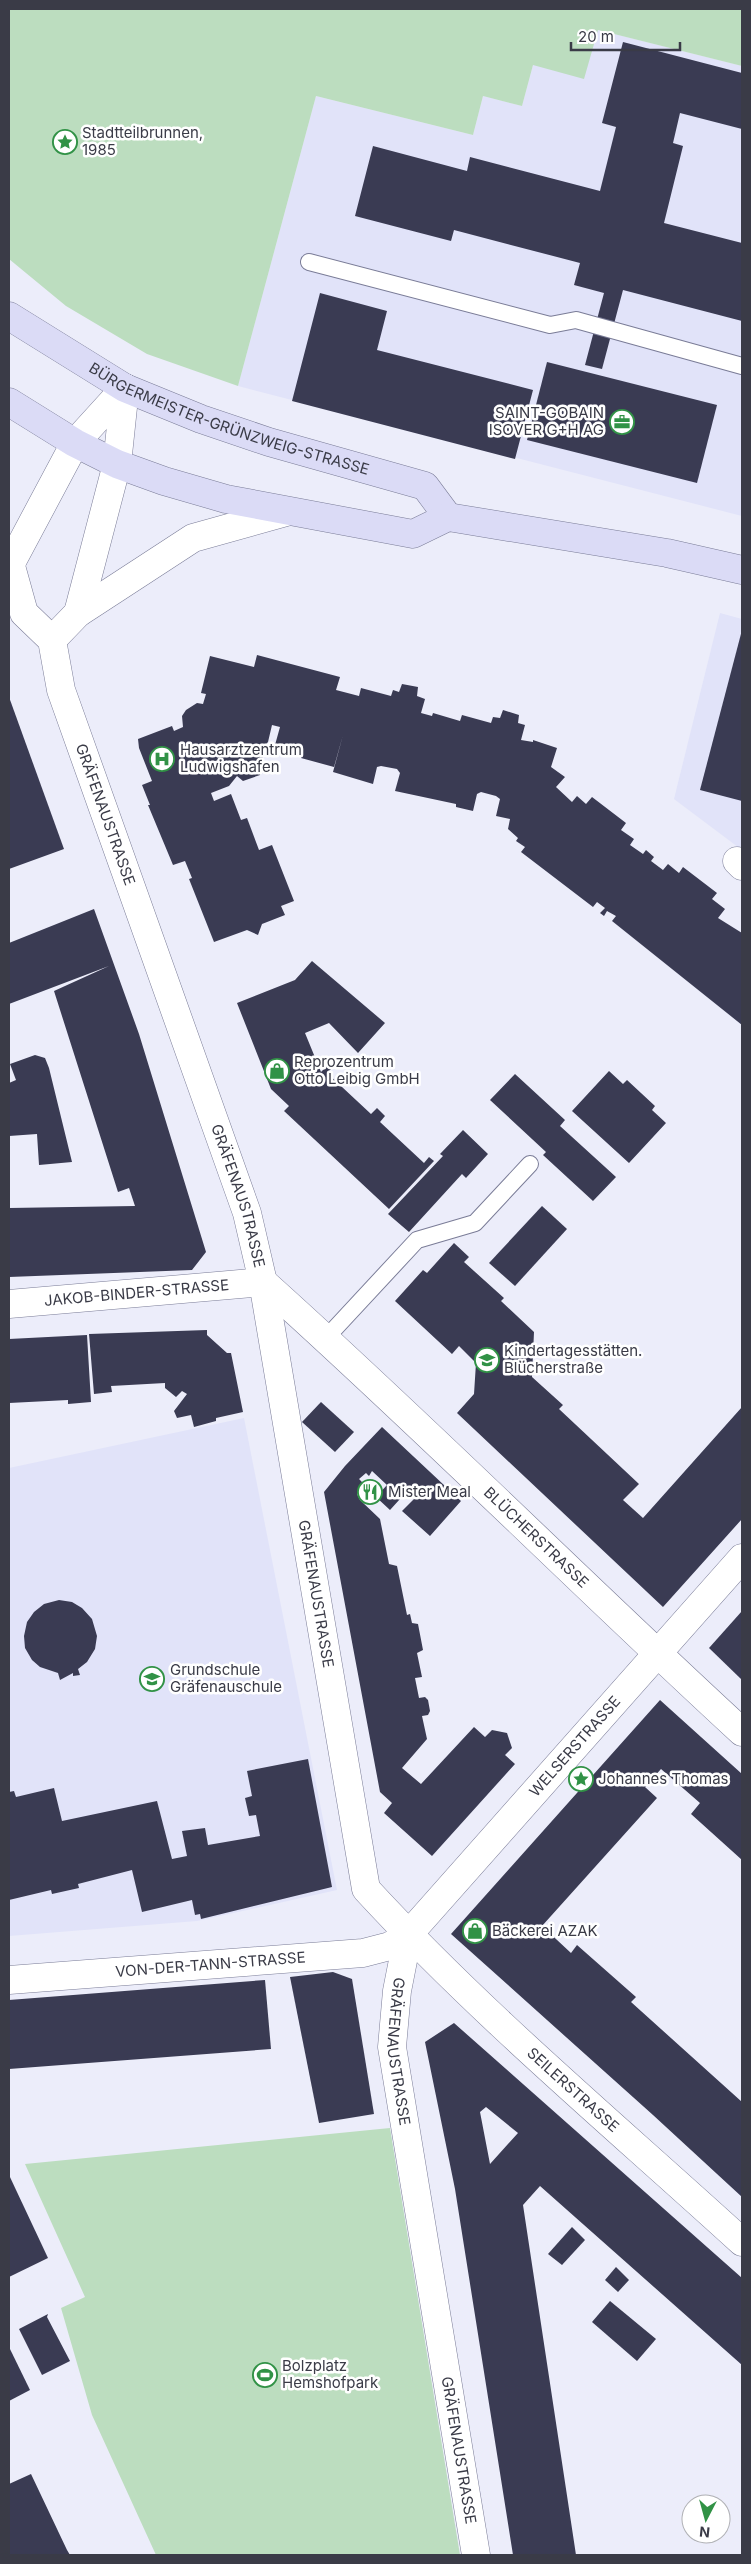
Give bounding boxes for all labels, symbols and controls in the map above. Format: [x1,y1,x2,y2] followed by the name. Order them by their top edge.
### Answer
[571,20,680,52] scale bar
[578,27,614,46] text: 20 m
[82,123,203,159] place label: Stadtteilbrunnen, 1985
[52,129,78,155] place icon: Stadtteilbrunnen, 1985
[86,358,372,479] street label: BÜRGERMEISTER-GRÜNZWEIG-STRASSE
[489,403,604,439] place label: SAINT-GOBAIN ISOVER G+H AG
[609,409,635,435] office icon: SAINT-GOBAIN ISOVER G+H AG
[180,740,302,776] place label: Hausarztzentrum Ludwigshafen
[72,741,140,888] street label: GRÄFENAUSTRASSE
[149,746,175,772] hospital icon: Hausarztzentrum Ludwigshafen
[294,1052,420,1088] place label: Reprozentrum Otto Leibig GmbH
[264,1058,290,1084] shop icon: Reprozentrum Otto Leibig GmbH
[207,1122,269,1269] street label: GRÄFENAUSTRASSE
[43,1275,230,1310] street label: JAKOB-BINDER-STRASSE
[504,1341,642,1377] place label: Kindertagesstätten. Blücherstraße
[474,1347,500,1373] school or university icon: Kindertagesstätten. Blücherstraße
[357,1479,383,1505] restaurant icon: Mister Meal
[388,1482,471,1501] place label: Mister Meal
[480,1483,593,1592] street label: BLÜCHERSTRASSE
[295,1519,338,1669] street label: GRÄFENAUSTRASSE
[170,1660,282,1696] place label: Grundschule Gräfenauschule
[139,1666,165,1692] school or university icon: Grundschule Gräfenauschule
[525,1692,624,1800] street label: WELSERSTRASSE
[568,1766,594,1792] place icon: Johannes Thomas
[598,1769,729,1788] place label: Johannes Thomas
[462,1918,488,1944] shop icon: Bäckerei AZAK
[492,1921,598,1940] place label: Bäckerei AZAK
[115,1947,306,1981] street label: VON-DER-TANN-STRASSE
[383,1976,415,2127] street label: GRÄFENAUSTRASSE
[523,2043,623,2136] street label: SEILERSTRASSE
[282,2356,379,2392] place label: Bolzplatz Hemshofpark
[252,2362,278,2388] sports icon: Bolzplatz Hemshofpark
[438,2375,481,2525] street label: GRÄFENAUSTRASSE
[681,2494,731,2544] north arrow
[698,2523,711,2541] text: N

